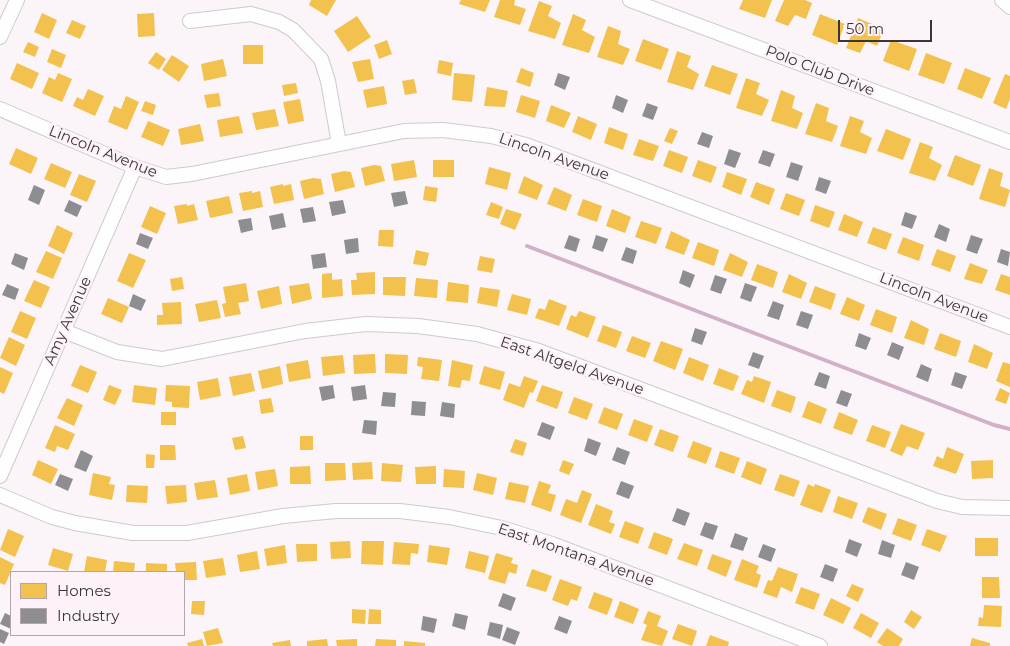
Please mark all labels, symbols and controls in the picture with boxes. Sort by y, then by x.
scale bar [840,10,934,42]
text: 50 m [846,19,884,38]
street label: Polo Club Drive [763,42,877,100]
street label: Lincoln Avenue [46,122,160,182]
street label: Lincoln Avenue [496,130,612,184]
street label: Lincoln Avenue [877,269,991,327]
street label: Amy Avenue [40,274,96,368]
street label: East Altgeld Avenue [498,333,646,399]
street label: East Montana Avenue [495,520,657,590]
legend [10,571,185,636]
text: Homes [57,581,111,600]
text: Industry [57,606,119,625]

